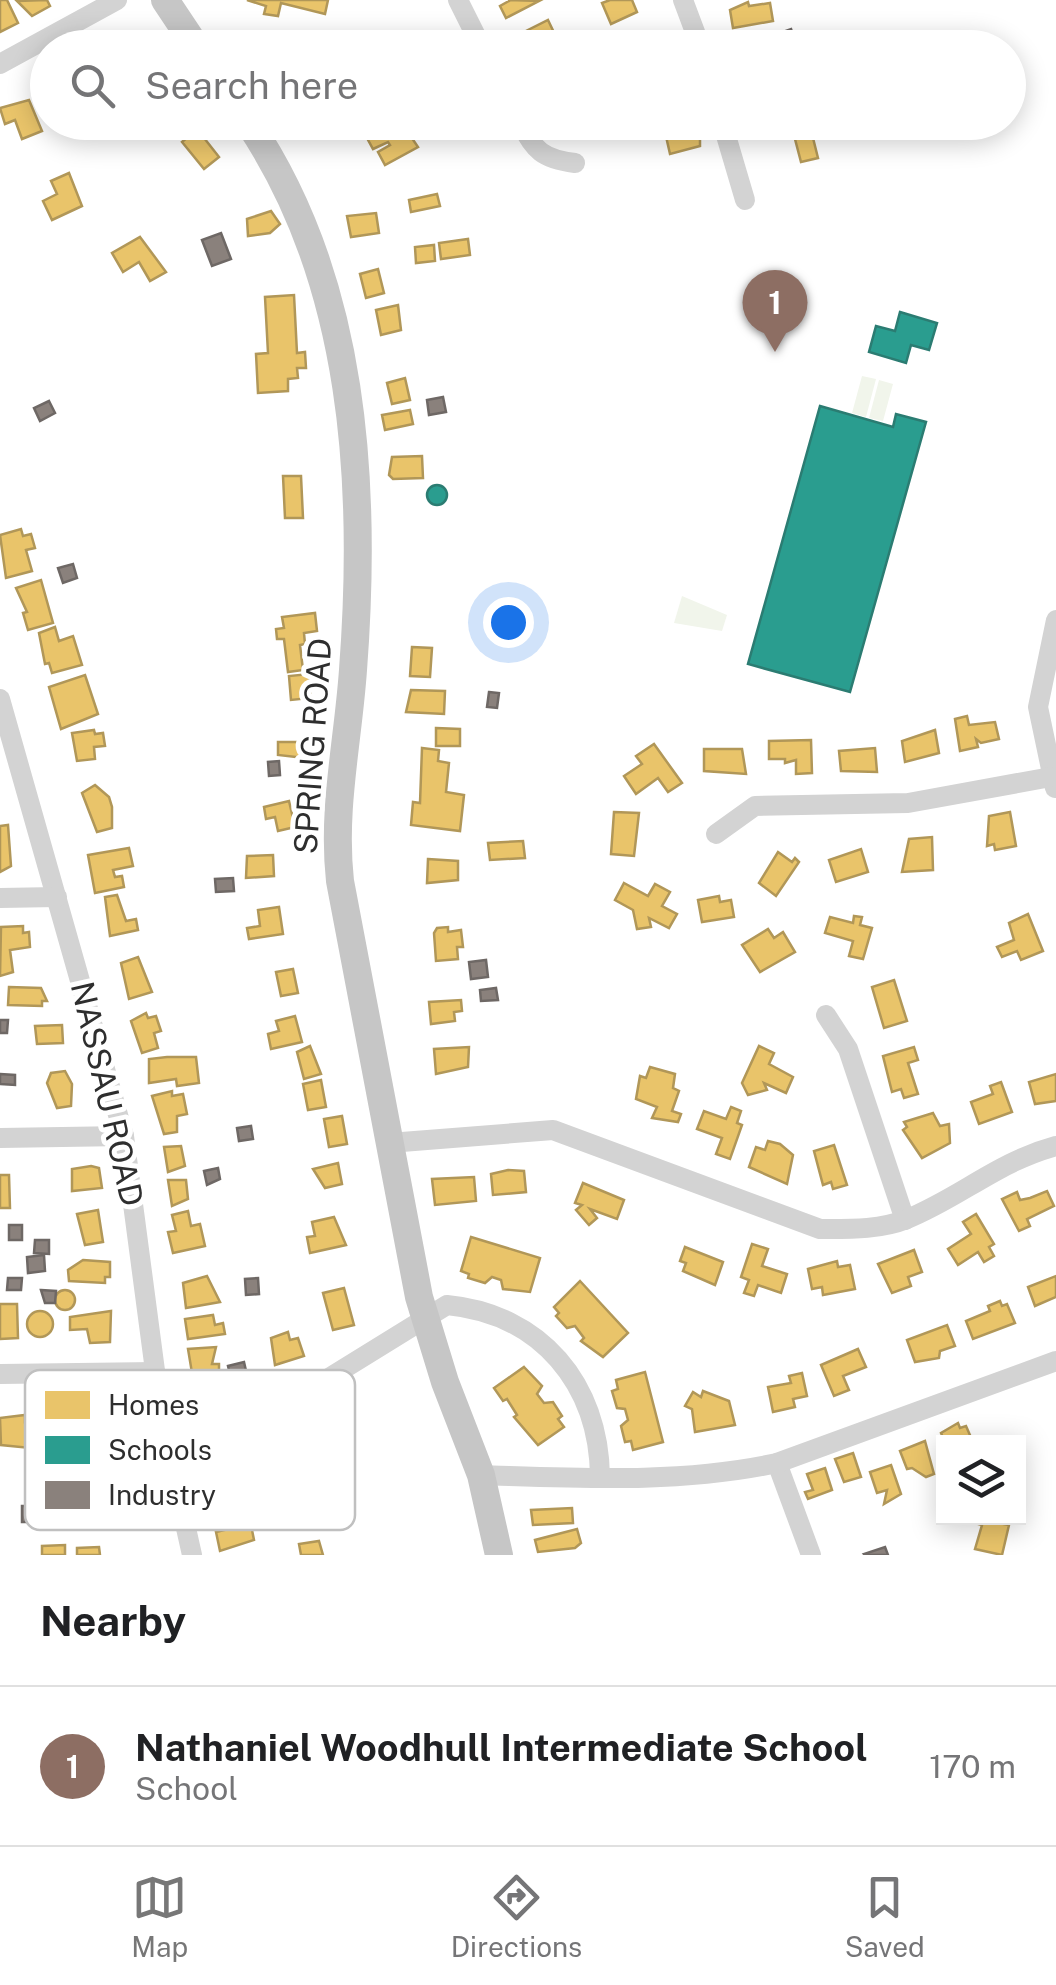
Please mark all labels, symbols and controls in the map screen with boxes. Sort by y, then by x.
search box [30,30,1026,140]
icon: search [65,58,120,113]
text: Search here [145,63,358,108]
pin: 1 [742,270,808,352]
your location [483,597,534,648]
street label: SPRING ROAD [286,637,339,855]
street label: NASSAU ROAD [64,978,151,1210]
legend [25,1370,355,1530]
text: Homes [108,1388,199,1421]
text: Schools [108,1433,212,1466]
map controls [936,1435,1026,1525]
button: layers [936,1435,1026,1525]
text: Industry [108,1478,216,1511]
text: Nearby [40,1596,186,1645]
text: Nathaniel Woodhull Intermediate School [135,1725,868,1770]
text: 1 [66,1748,79,1785]
text: 170 m [929,1748,1016,1785]
text: School [135,1770,238,1807]
tab: Map [131,1870,188,1963]
tab: Directions [451,1870,582,1963]
tab: Saved [845,1870,925,1963]

